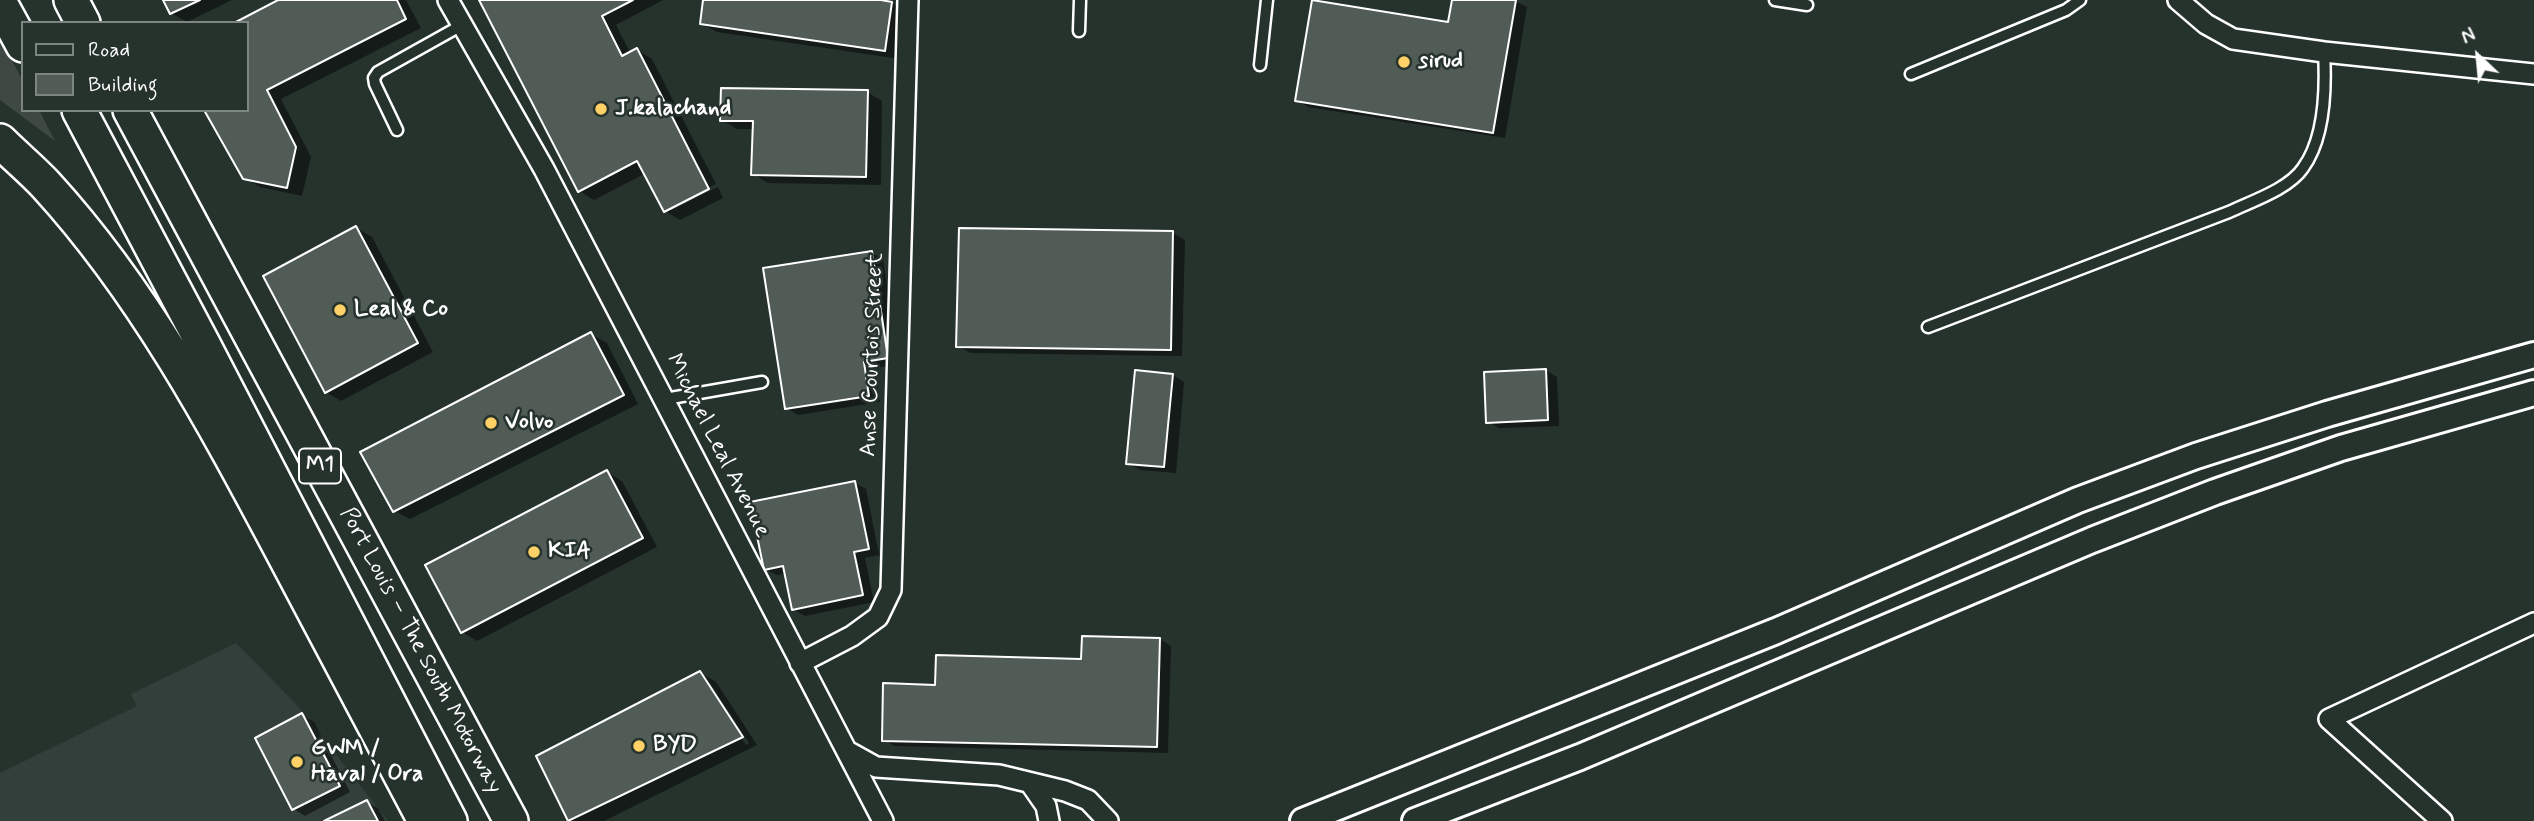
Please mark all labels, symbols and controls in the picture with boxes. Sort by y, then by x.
legend [21,21,248,112]
north arrow [2443,21,2513,91]
text: N [2457,23,2480,51]
text: Road [88,36,130,64]
place label: sirud [1418,48,1463,76]
marker: sirud [1396,54,1412,70]
text: Building [88,71,158,99]
place label: J.kalachand [615,95,731,123]
marker: J.kalachand [593,101,609,117]
street label: Anse Courtois Street [856,253,890,457]
place label: Leal & Co [354,296,448,324]
marker: Leal & Co [332,302,348,318]
street label: Michael Leal Avenue [659,349,775,543]
place label: Volvo [505,409,553,437]
marker: Volvo [483,415,499,431]
road number: M1 [299,448,341,484]
street label: Port Louis – The South Motorway [333,503,507,799]
place label: KIA [548,538,591,566]
marker: KIA [526,544,542,560]
place label: BYD [653,732,697,760]
place label: GWM / Haval / Ora [311,735,423,789]
marker: BYD [631,738,647,754]
marker: GWM / Haval / Ora [289,754,305,770]

